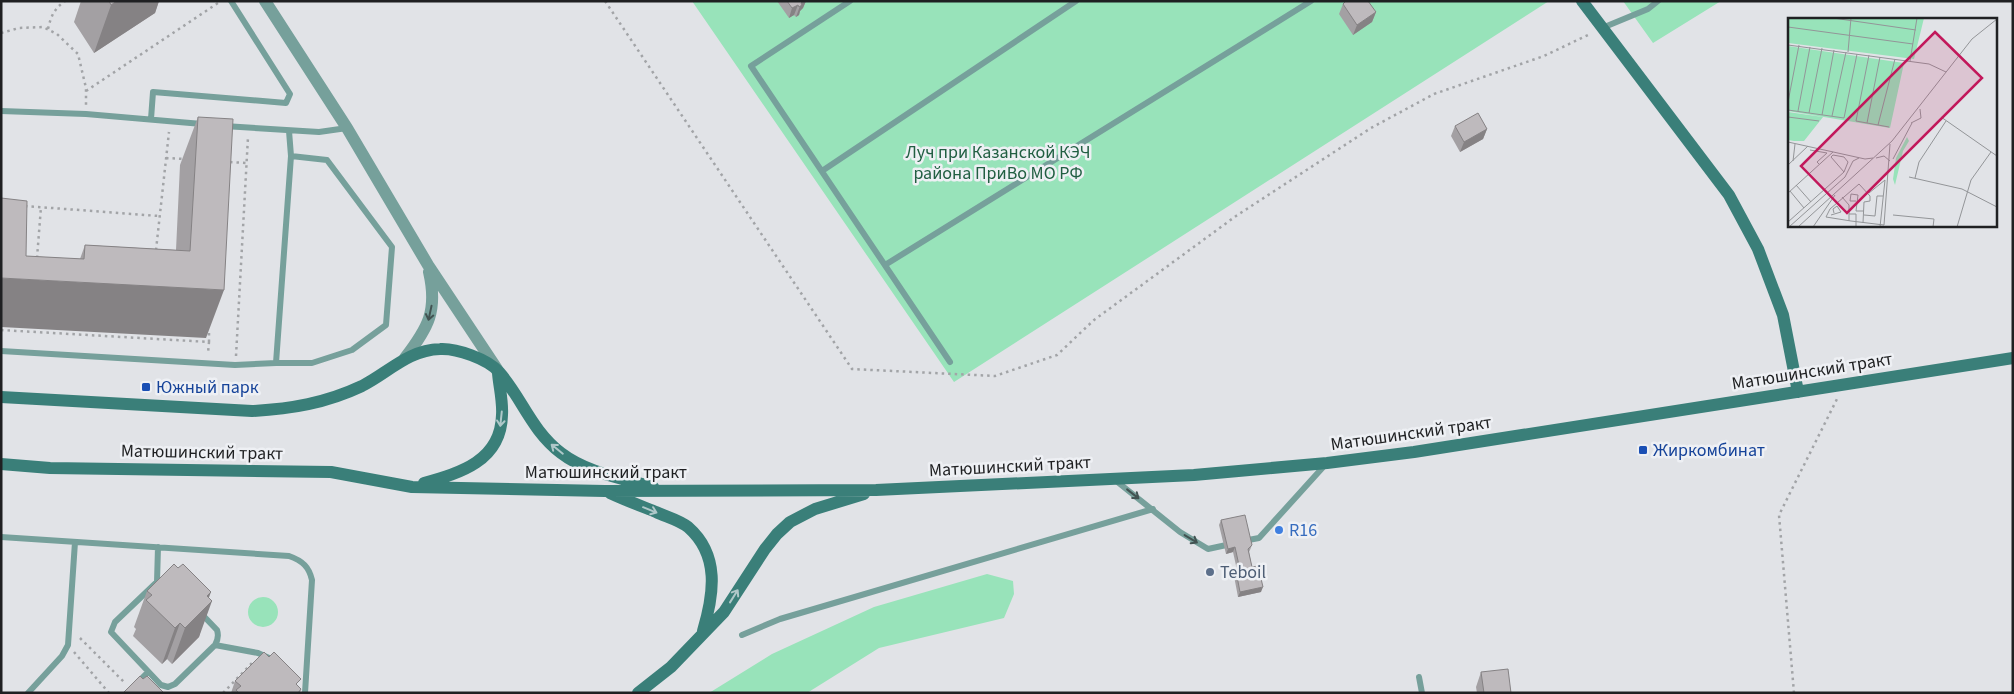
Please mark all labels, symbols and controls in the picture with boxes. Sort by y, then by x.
inset map [1788,18,1996,226]
park label: Луч при Казанской КЭЧ района ПриВо МО РФ [906,140,1090,186]
one-way arrow [425,304,434,320]
street label: Матюшинский тракт [1730,346,1894,397]
place label: Южный парк [156,375,259,400]
marker: Южный парк [140,381,152,393]
one-way arrow [496,410,506,426]
street label: Матюшинский тракт [1329,410,1493,457]
place label: Жиркомбинат [1653,438,1765,463]
street label: Матюшинский тракт [121,439,283,466]
one-way arrow [551,444,564,455]
marker: Жиркомбинат [1637,444,1649,456]
street label: Матюшинский тракт [928,450,1092,483]
street label: Матюшинский тракт [525,460,687,485]
one-way arrow [1126,489,1140,499]
one-way arrow [642,506,657,515]
place label: R16 [1289,518,1317,543]
marker: R16 [1273,524,1285,536]
one-way arrow [1183,534,1197,544]
place label: Teboil [1220,560,1266,585]
marker: Teboil [1204,566,1216,578]
one-way arrow [729,589,739,603]

